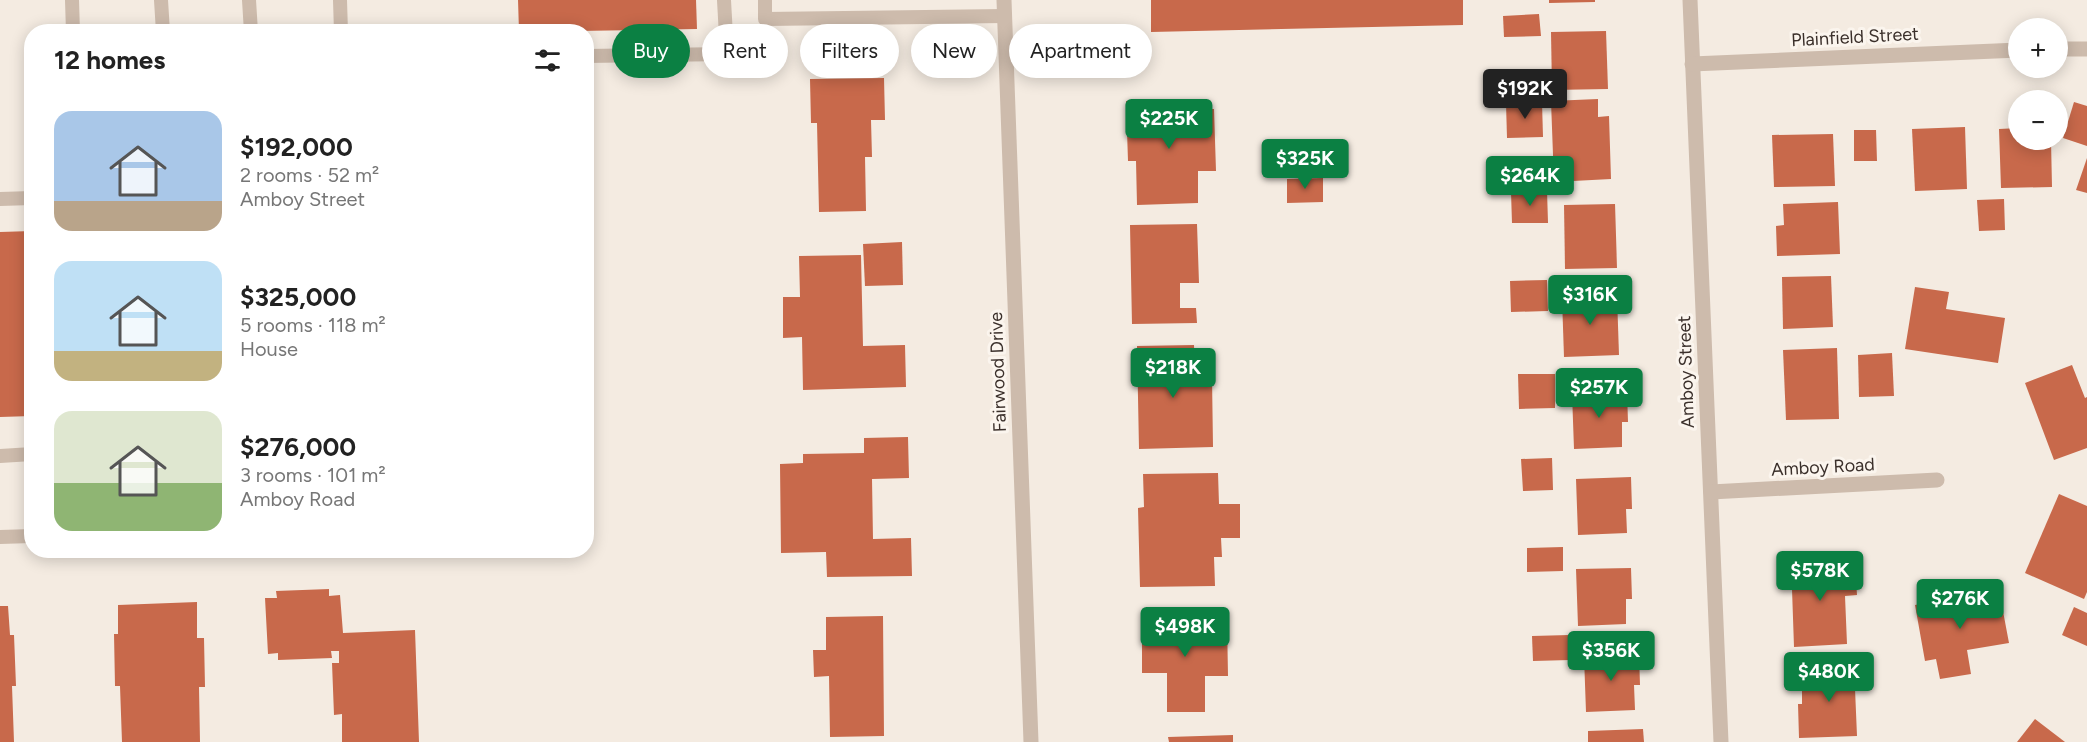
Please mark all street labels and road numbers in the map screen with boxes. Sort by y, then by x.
street label: Plainfield Street [1791,23,1920,51]
street label: Fairwood Drive [985,311,1011,433]
street label: Amboy Street [1673,315,1699,429]
street label: Amboy Road [1771,453,1875,481]

